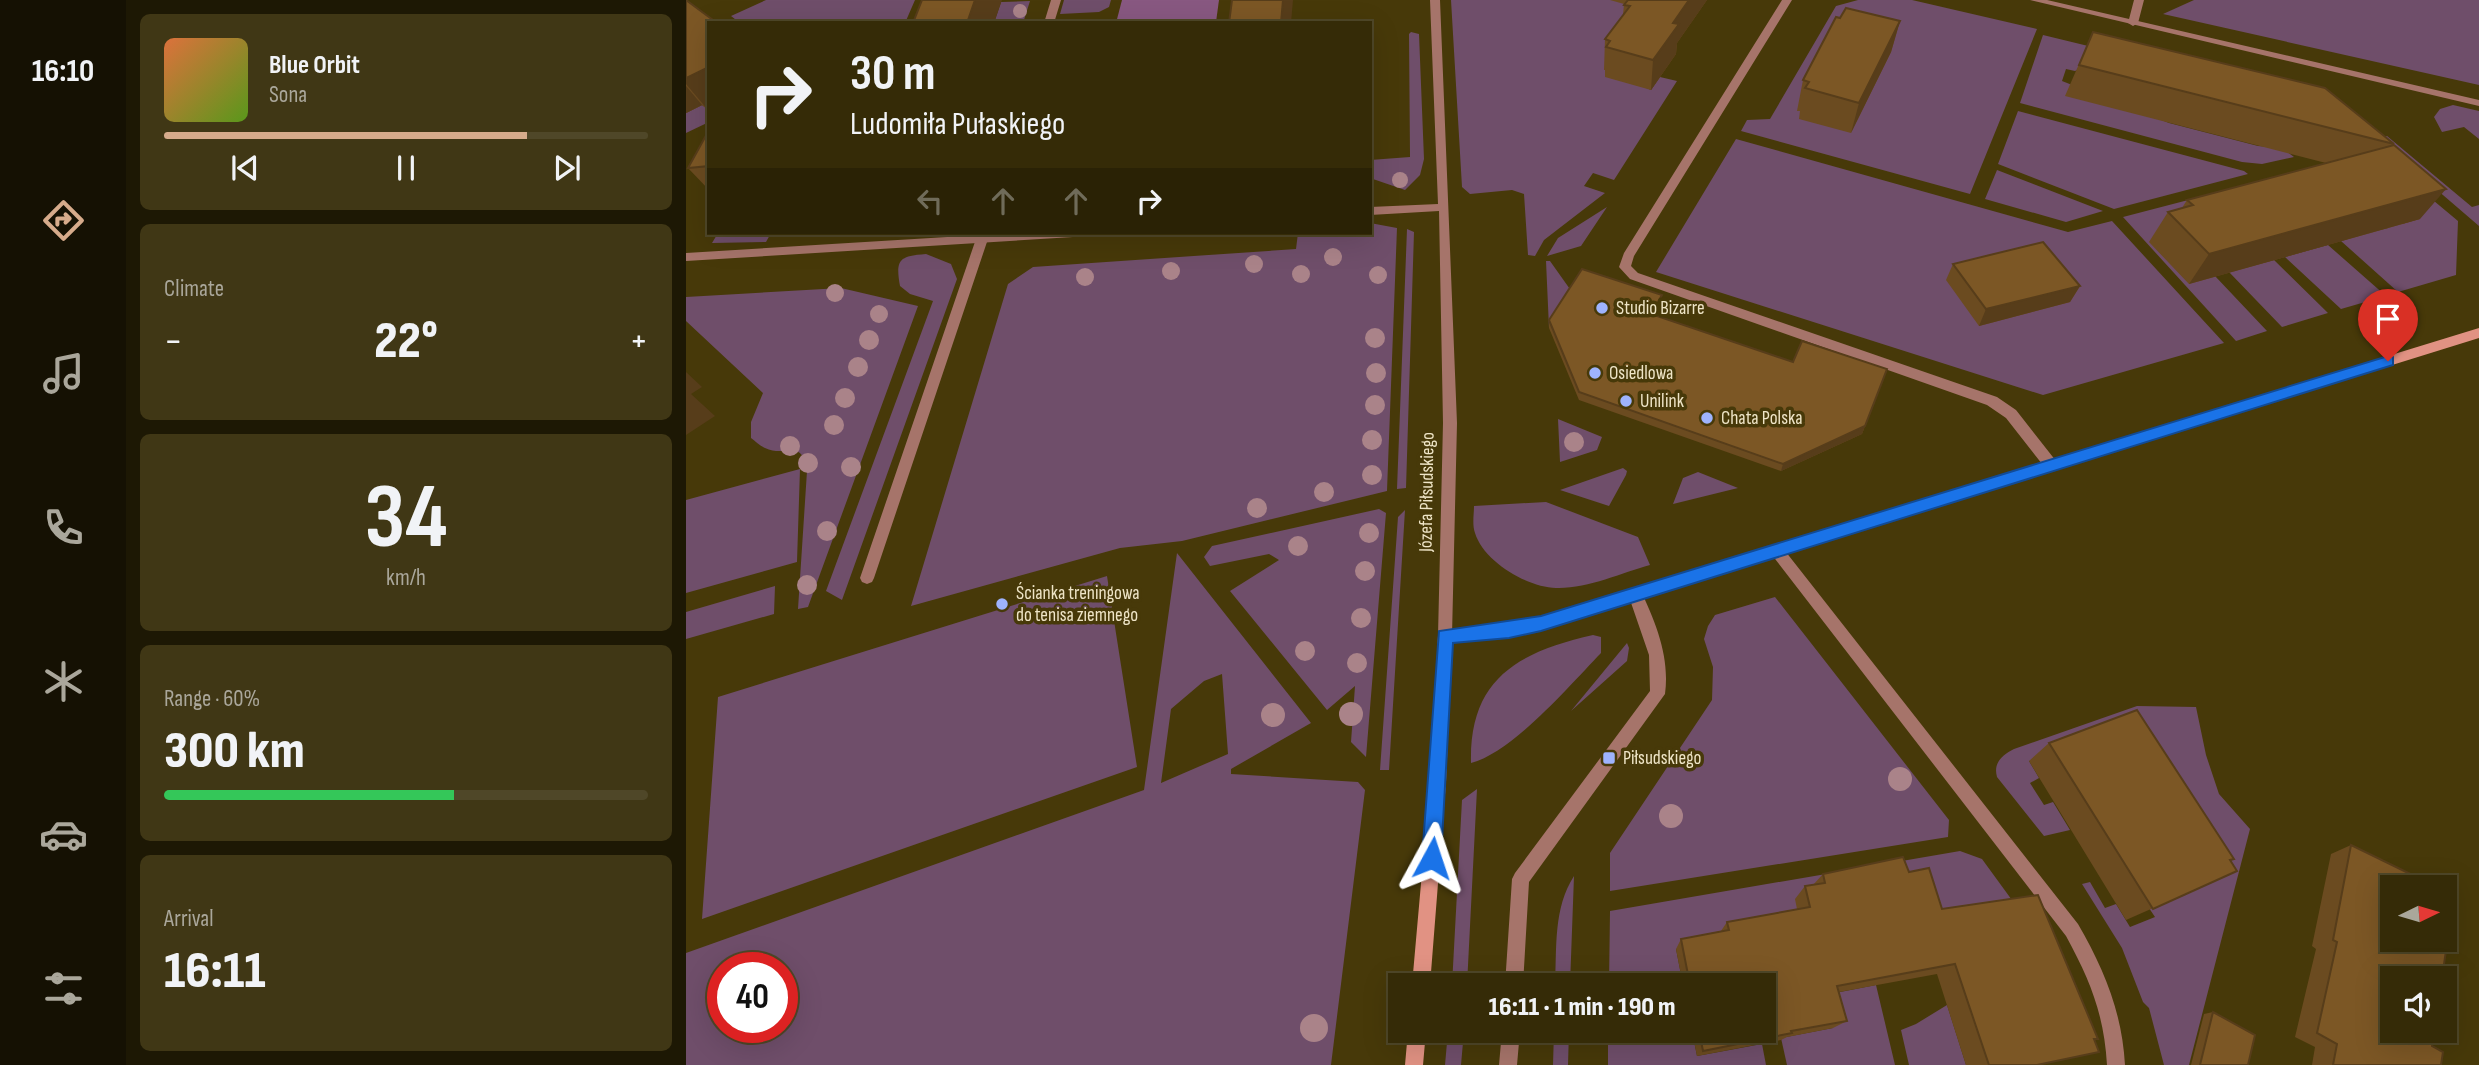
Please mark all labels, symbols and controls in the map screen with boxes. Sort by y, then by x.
text: 30 m [850,45,935,104]
icon: right [735,49,826,140]
text: Blue Orbit [269,50,360,81]
text: 16:10 [32,52,94,91]
text: Sona [269,81,307,109]
text: Ludomiła Pułaskiego [850,105,1065,144]
icon: previous [226,149,264,187]
icon: pause [387,149,425,187]
icon: next [548,149,586,187]
icon: left [911,182,949,220]
icon: ahead [984,182,1022,220]
icon: ahead [1057,182,1095,220]
icon: right [1130,182,1168,220]
icon: directions [39,196,88,245]
text: Climate [164,275,224,303]
pin [2358,289,2418,361]
place label: Studio Bizarre [1616,297,1705,320]
marker: Studio Bizarre [1594,300,1610,316]
icon: arrive [2369,300,2407,338]
text: 22° [374,310,438,373]
text: − [164,319,183,364]
text: + [629,319,648,364]
icon: music [39,349,88,398]
place label: Osiedlowa [1609,362,1673,385]
marker: Osiedlowa [1587,365,1603,381]
place label: Unilink [1640,390,1685,413]
marker: Unilink [1618,393,1634,409]
place label: Chata Polska [1721,407,1803,430]
marker: Chata Polska [1699,410,1715,426]
street label: Józefa Piłsudskiego [1414,432,1440,553]
text: 34 [364,464,448,573]
icon: phone [39,503,88,552]
text: km/h [386,564,426,592]
place label: Ścianka treningowa do tenisa ziemnego [1016,582,1140,627]
marker: Ścianka treningowa do tenisa ziemnego [994,596,1010,612]
icon: climate [39,657,88,706]
text: Range · 60% [164,685,260,713]
text: 300 km [164,720,305,783]
place label: Piłsudskiego [1623,747,1701,770]
marker: Piłsudskiego [1601,750,1617,766]
icon: car [39,810,88,859]
position arrow [1395,821,1469,895]
north arrow [2380,875,2457,952]
map controls [2380,875,2457,1043]
text: Arrival [164,905,213,933]
text: 16:11 [164,940,266,1003]
speed limit sign: 40 [707,952,798,1043]
icon: filters [39,964,88,1013]
button: sound [2380,966,2457,1043]
text: 16:11 · 1 min · 190 m [1488,992,1676,1023]

